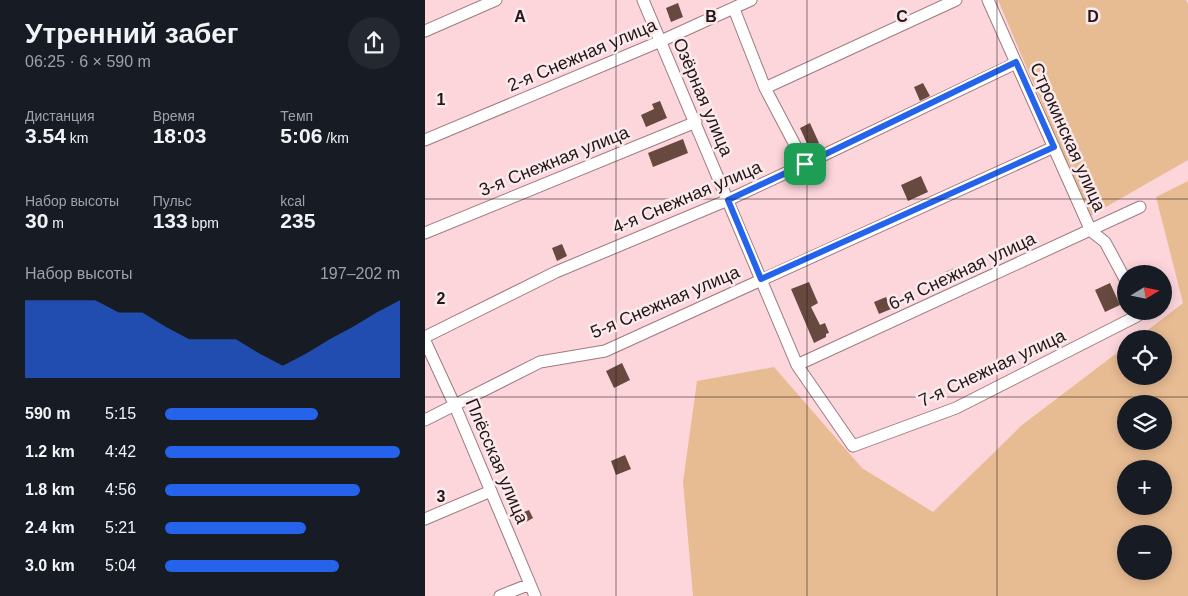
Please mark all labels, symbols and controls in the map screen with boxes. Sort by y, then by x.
text: A [514,8,526,25]
text: B [705,8,717,25]
text: C [896,8,908,25]
text: D [1087,8,1099,25]
street label: 2-я Снежная улица [505,14,660,95]
button: share [348,17,400,69]
text: Утренний забег [25,18,239,49]
street label: Озёрная улица [669,35,737,160]
text: 06:25 · 6 × 590 m [25,53,151,70]
street label: Строкинская улица [1026,60,1110,215]
text: 1 [437,91,446,108]
text: Дистанция [25,108,95,124]
text: Время [153,108,195,124]
text: Темп [280,108,313,124]
street label: 3-я Снежная улица [476,121,633,200]
text: 3.54 [25,124,66,147]
text: 18:03 [153,124,206,147]
text: 5:06 [280,124,322,147]
text: km [66,130,88,146]
text: /km [322,130,349,146]
pin [784,143,826,185]
icon: arrive [791,150,819,178]
street label: 4-я Снежная улица [610,156,765,237]
text: Набор высоты [25,193,119,209]
text: Пульс [153,193,192,209]
text: kcal [280,193,305,209]
text: 30 [25,209,48,232]
text: 133 [153,209,188,232]
text: 235 [280,209,315,232]
text: m [48,215,64,231]
text: bpm [188,215,219,231]
street label: 6-я Снежная улица [885,228,1039,314]
street label: 5-я Снежная улица [588,261,743,342]
text: Набор высоты [25,265,132,282]
text: 197–202 m [320,265,400,282]
north arrow [1117,265,1173,320]
map controls [1117,265,1172,580]
text: 2 [437,290,446,307]
street label: 7-я Снежная улица [915,325,1069,411]
button: locate [1117,330,1172,385]
street label: Плёсская улица [462,395,533,527]
button: layers [1117,395,1172,450]
text: 590 m [25,405,70,422]
text: 5:15 [105,405,136,422]
text: 1.2 km [25,443,75,460]
text: 4:42 [105,443,136,460]
button: + [1117,460,1172,515]
text: 1.8 km [25,481,75,498]
text: 4:56 [105,481,136,498]
text: 3 [437,488,446,505]
text: 2.4 km [25,519,75,536]
text: 5:21 [105,519,136,536]
button: − [1117,525,1172,580]
text: 3.0 km [25,557,75,574]
text: 5:04 [105,557,136,574]

